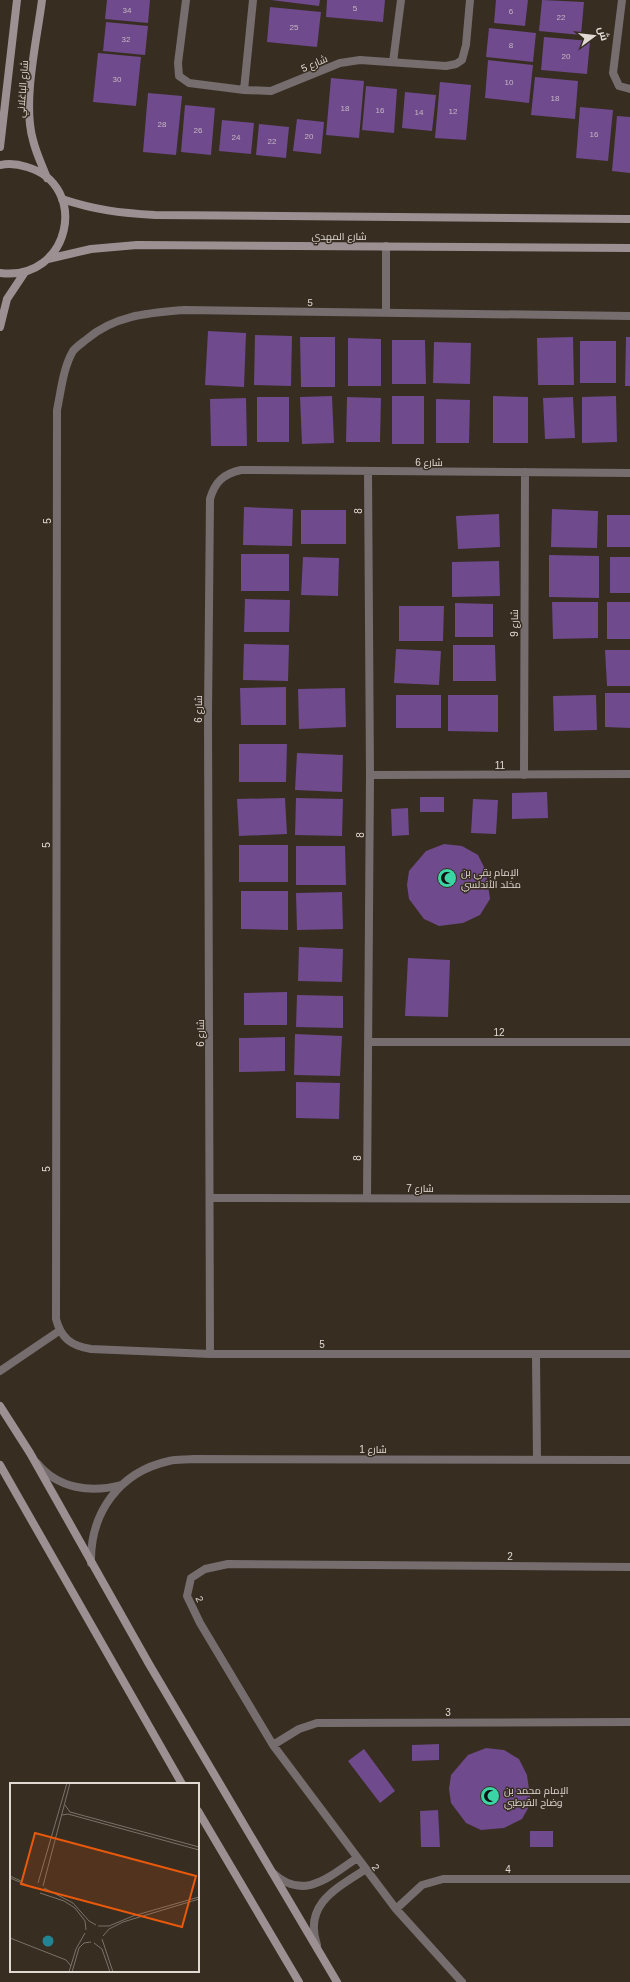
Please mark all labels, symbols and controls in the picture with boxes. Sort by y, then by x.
house number: 5 [353,4,358,13]
house number: 34 [123,6,132,15]
house number: 6 [509,7,514,16]
house number: 22 [557,13,566,22]
north arrow [574,16,614,56]
house number: 25 [290,23,299,32]
text: ش [595,25,611,42]
house number: 32 [122,35,131,44]
house number: 8 [509,41,514,50]
house number: 20 [562,52,571,61]
street label: شارع 5 [299,53,330,75]
street label: شارع الباغلاني [15,60,32,118]
house number: 30 [113,75,122,84]
house number: 10 [505,78,514,87]
house number: 18 [551,94,560,103]
house number: 18 [341,104,350,113]
house number: 16 [376,106,385,115]
house number: 12 [449,107,458,116]
house number: 14 [415,108,424,117]
house number: 28 [158,120,167,129]
house number: 26 [194,126,203,135]
house number: 16 [590,130,599,139]
house number: 20 [305,132,314,141]
house number: 24 [232,133,241,142]
house number: 22 [268,137,277,146]
street label: شارع المهدي [311,231,367,244]
street label: 5 [307,297,313,308]
street label: شارع 6 [415,457,443,469]
street label: 8 [353,508,364,514]
street label: 5 [42,518,53,524]
street label: شارع 9 [509,609,521,637]
street label: شارع 6 [193,695,205,723]
street label: 11 [495,760,506,771]
street label: 8 [355,832,366,838]
street label: 5 [41,842,52,848]
mosque icon: الإمام بقي بن مخلد الأندلسي [436,867,458,889]
place label: الإمام بقي بن مخلد الأندلسي [461,867,521,892]
street label: شارع 6 [195,1019,207,1047]
street label: 12 [493,1027,505,1038]
street label: 8 [352,1155,363,1161]
street label: 5 [41,1166,52,1172]
street label: شارع 7 [406,1183,434,1195]
street label: 5 [319,1339,325,1350]
street label: شارع 1 [359,1444,387,1456]
street label: 2 [507,1551,513,1562]
street label: 2 [193,1594,206,1604]
street label: 3 [445,1707,451,1718]
inset map [10,1783,199,1972]
mosque icon: الإمام محمد بن وضاح القرطبي [479,1785,501,1807]
place label: الإمام محمد بن وضاح القرطبي [504,1785,569,1810]
street label: 2 [370,1862,382,1873]
street label: 4 [505,1864,511,1875]

